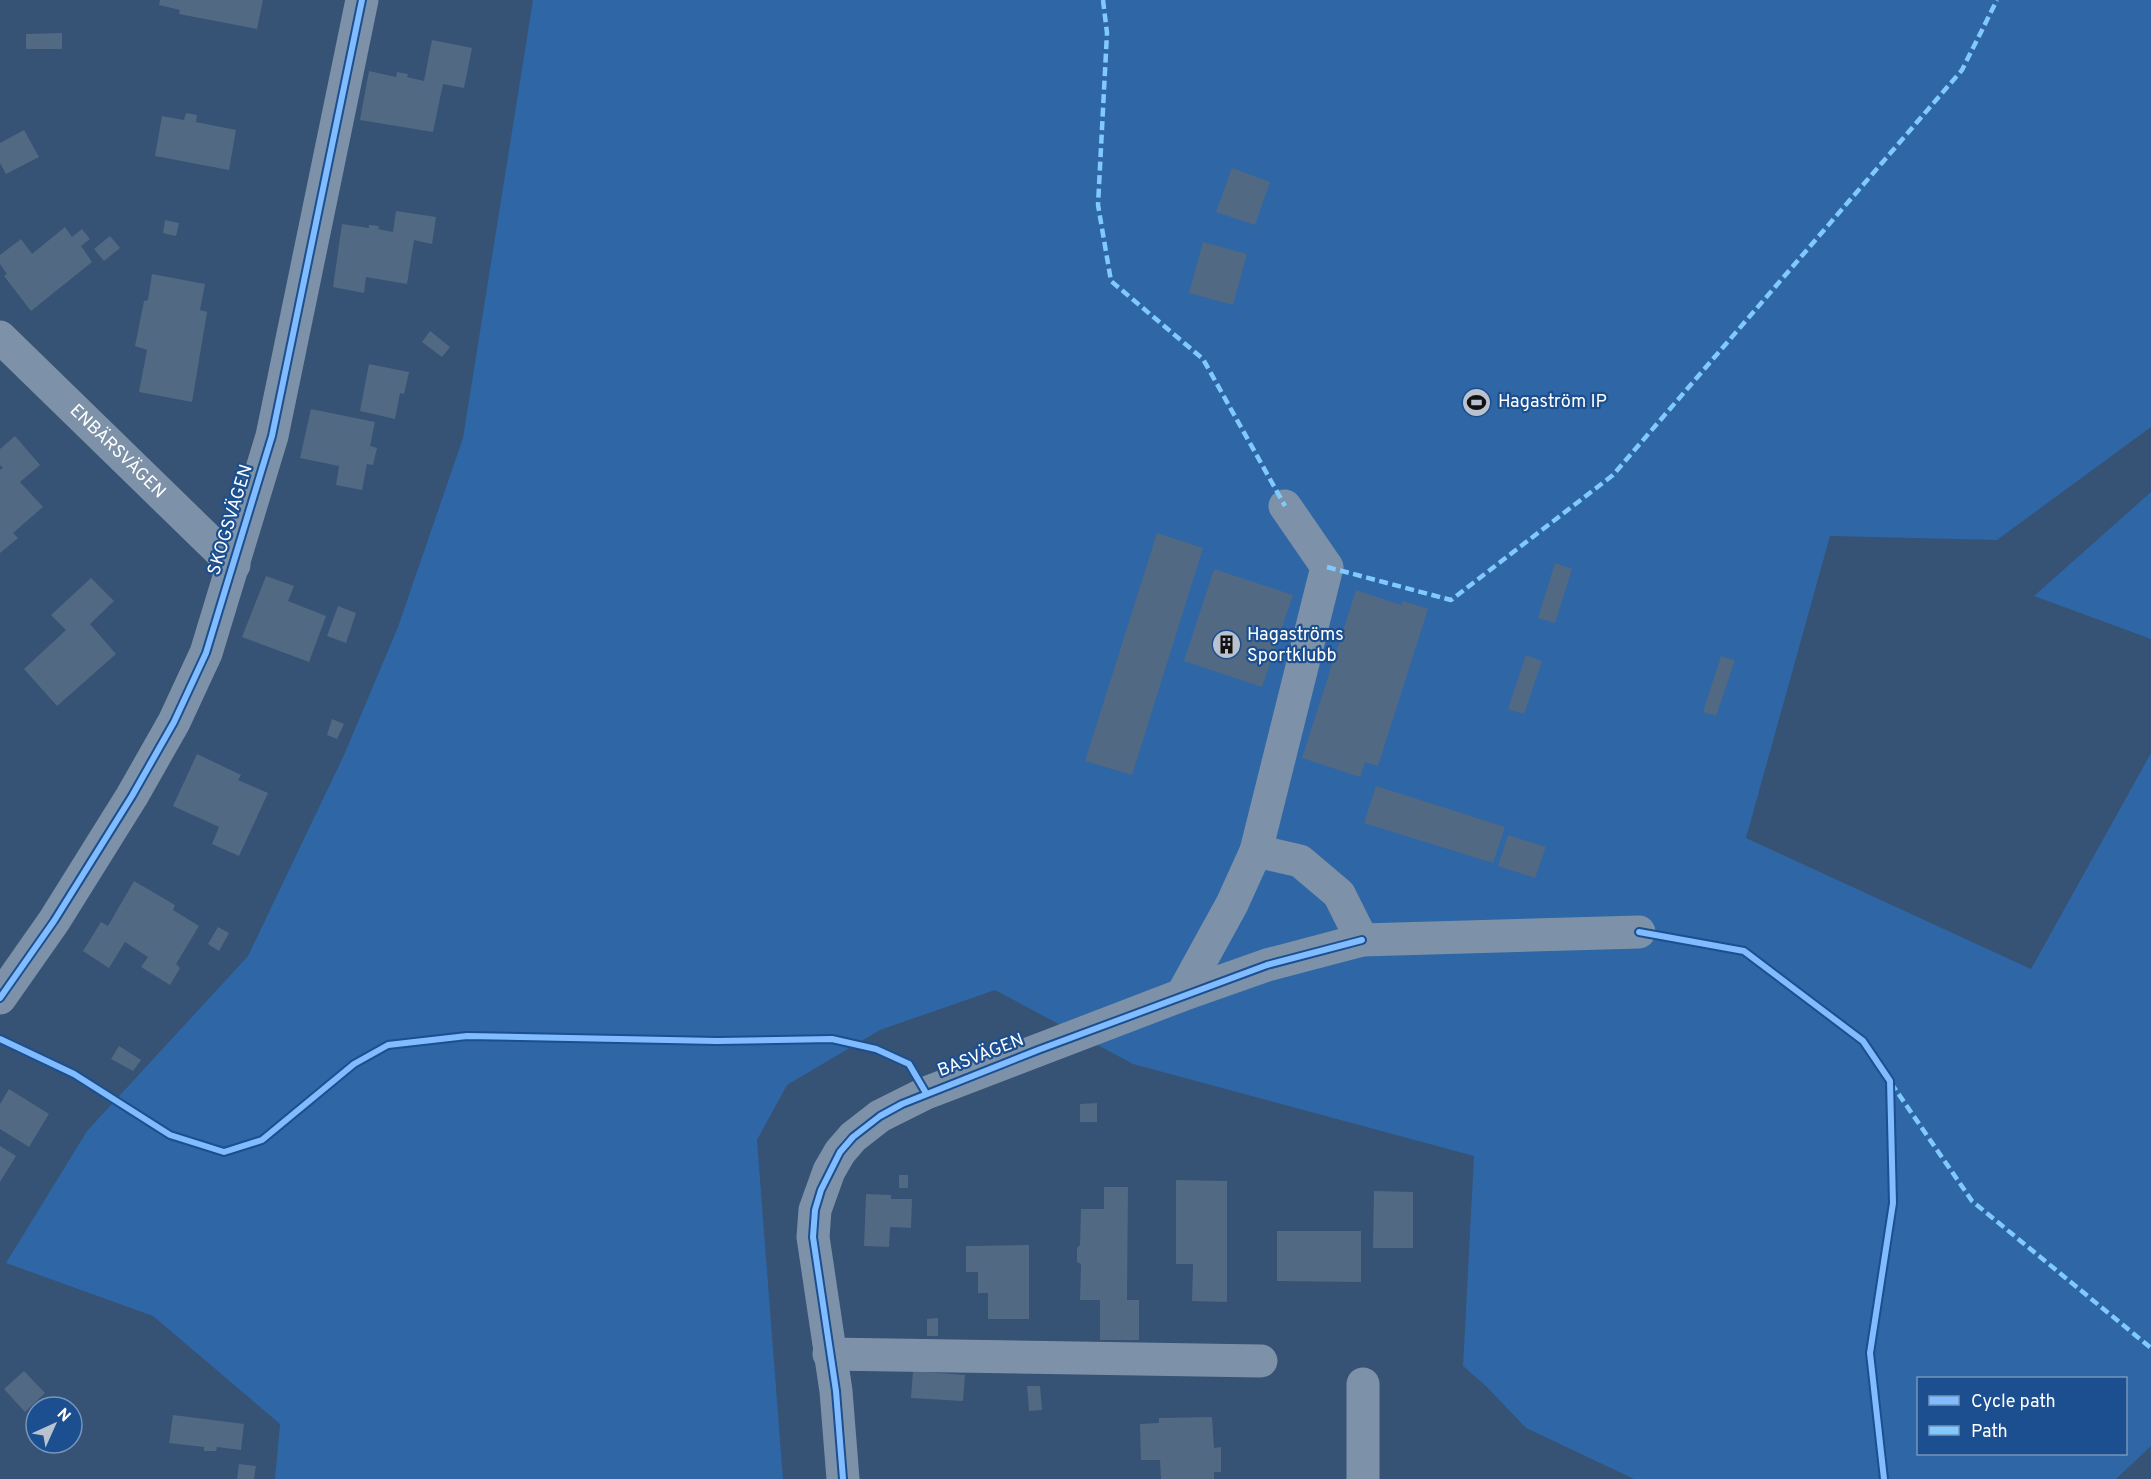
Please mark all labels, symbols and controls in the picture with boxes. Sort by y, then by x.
sports icon: Hagaström IP [1461,386,1493,418]
place label: Hagaström IP [1498,391,1607,414]
street label: ENBÄRSVÄGEN [64,399,170,504]
street label: SKOGSVÄGEN [201,461,259,578]
place label: Hagaströms Sportklubb [1247,624,1344,668]
building icon: Hagaströms Sportklubb [1210,629,1242,661]
street label: BASVÄGEN [934,1027,1027,1083]
legend [1917,1377,2127,1455]
text: Cycle path [1971,1391,2056,1414]
north arrow [24,1395,84,1455]
text: N [52,1405,74,1427]
text: Path [1971,1421,2008,1444]

